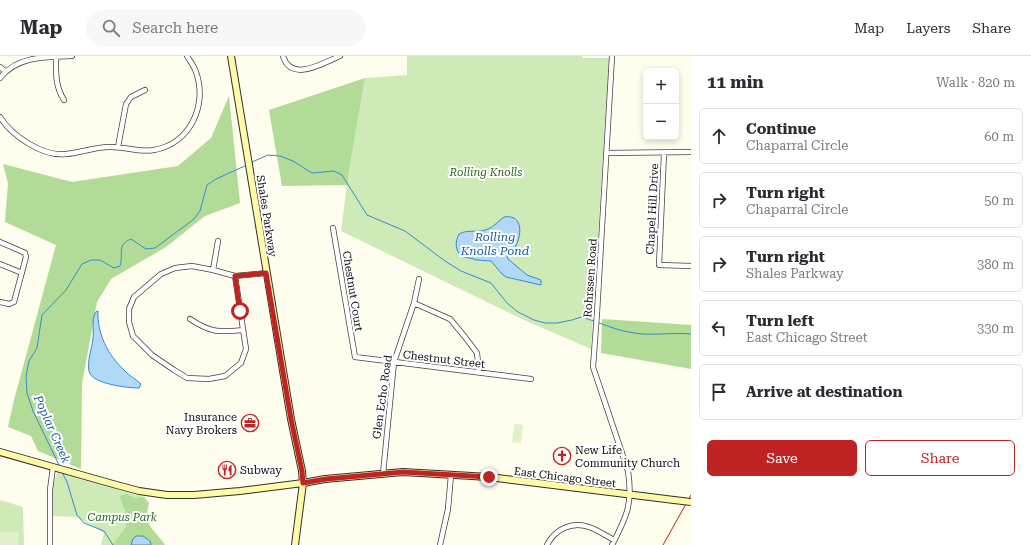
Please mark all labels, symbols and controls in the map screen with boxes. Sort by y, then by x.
search box [86,10,366,46]
text: Map [20,16,62,39]
icon: search [100,17,122,39]
text: Search here [132,19,218,37]
text: Map [854,20,884,36]
text: Layers [906,20,950,36]
text: Share [972,20,1011,36]
map controls [643,68,679,140]
button: + [643,68,679,104]
text: 11 min [707,72,764,92]
text: Walk · 820 m [936,75,1015,90]
button: − [643,104,679,140]
text: Continue [746,120,816,138]
icon: ahead [708,125,730,147]
text: 60 m [984,129,1014,144]
text: Chaparral Circle [746,138,848,153]
street label: Chapel Hill Drive [644,163,661,255]
park label: Rolling Knolls [449,166,522,179]
street label: Shales Parkway [254,174,279,258]
text: Turn right [746,184,825,202]
icon: right [708,189,730,211]
text: 50 m [984,193,1014,208]
text: Chaparral Circle [746,202,848,217]
water label: Rolling Knolls Pond [460,230,530,258]
street label: Rohrssen Road [581,238,600,318]
text: Turn right [746,248,825,266]
street label: Chestnut Court [340,250,365,332]
icon: right [708,253,730,275]
text: 380 m [977,257,1014,272]
text: Shales Parkway [746,266,844,281]
route start [231,302,249,320]
text: Turn left [746,312,814,330]
icon: left [708,317,730,339]
text: 330 m [977,321,1014,336]
text: East Chicago Street [746,330,868,345]
street label: Chestnut Street [402,348,486,371]
street label: Glen Echo Road [370,354,395,440]
icon: arrive [708,381,730,403]
text: Arrive at destination [746,383,902,401]
water label: Poplar Creek [30,392,73,466]
place label: Insurance Navy Brokers [166,411,237,437]
office icon: Insurance Navy Brokers [240,413,260,433]
button: Save [707,440,857,476]
button: Share [865,440,1015,476]
place label: New Life Community Church [575,444,680,470]
church icon: New Life Community Church [552,446,572,466]
restaurant icon: Subway [217,460,237,480]
place label: Subway [240,464,282,477]
street label: East Chicago Street [513,465,617,490]
route end [480,468,498,486]
park label: Campus Park [87,511,157,524]

